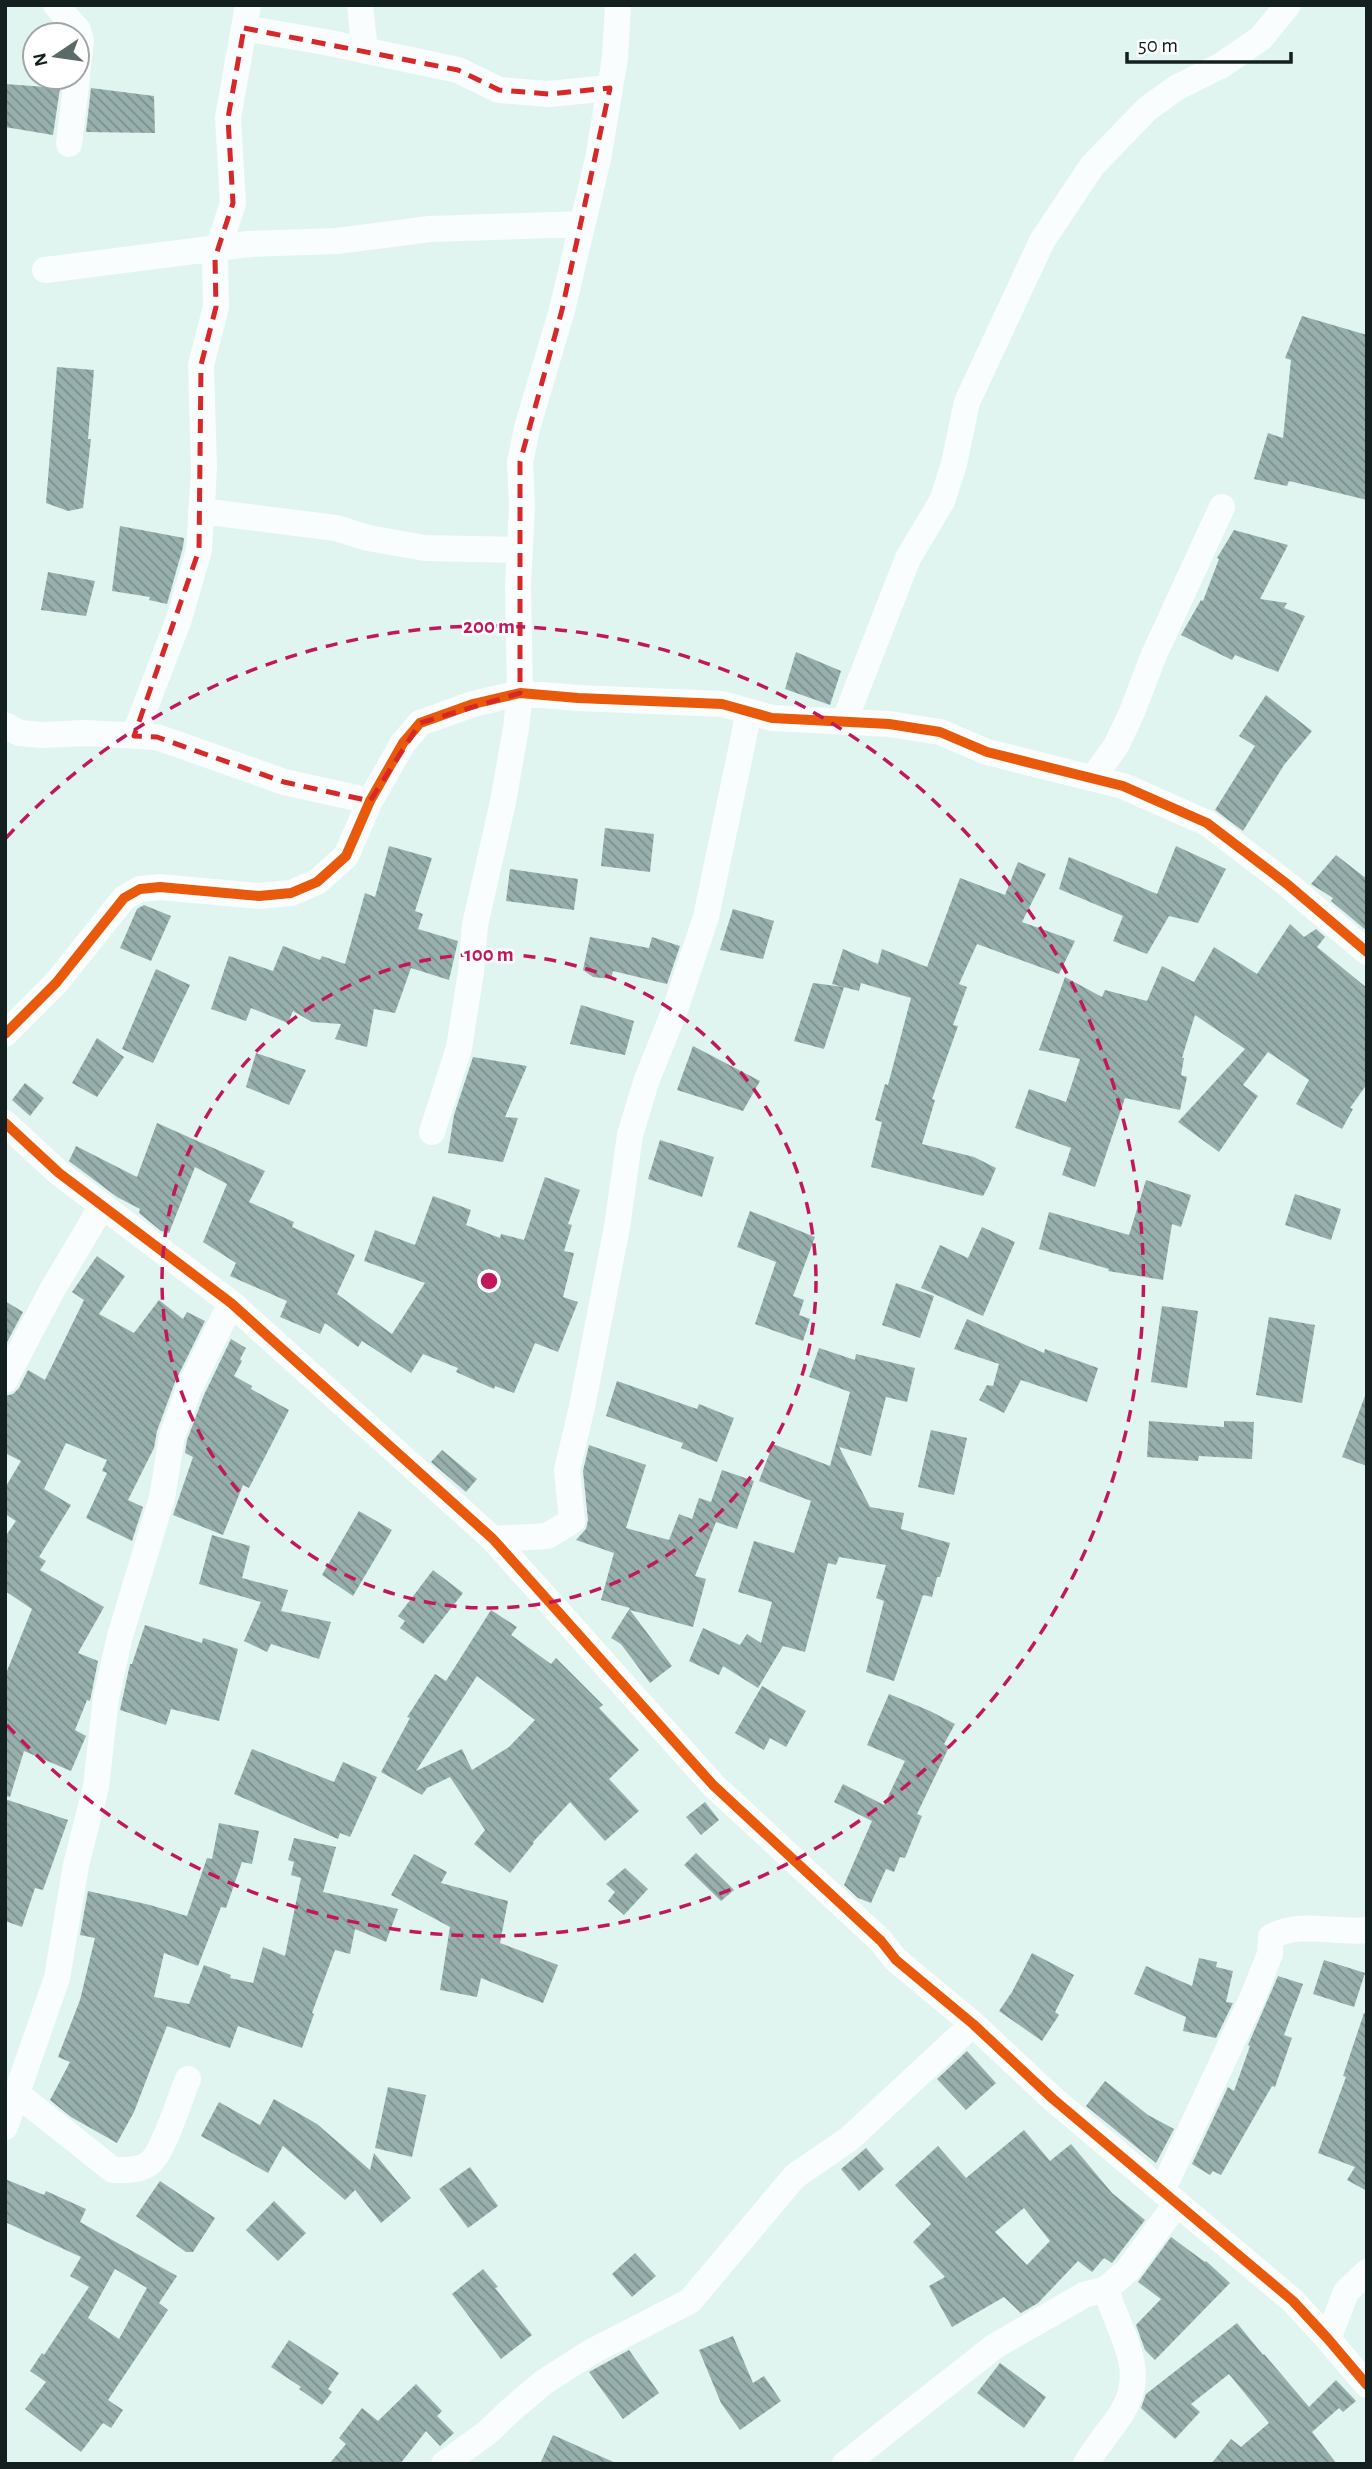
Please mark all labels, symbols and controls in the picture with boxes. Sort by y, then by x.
north arrow [21,21,91,91]
scale bar [1127,21,1292,65]
text: 50 m [1138,35,1178,56]
text: N [30,51,52,68]
text: 200 m [463,616,515,637]
text: 100 m [464,944,514,965]
centre of rings [477,1269,501,1293]

